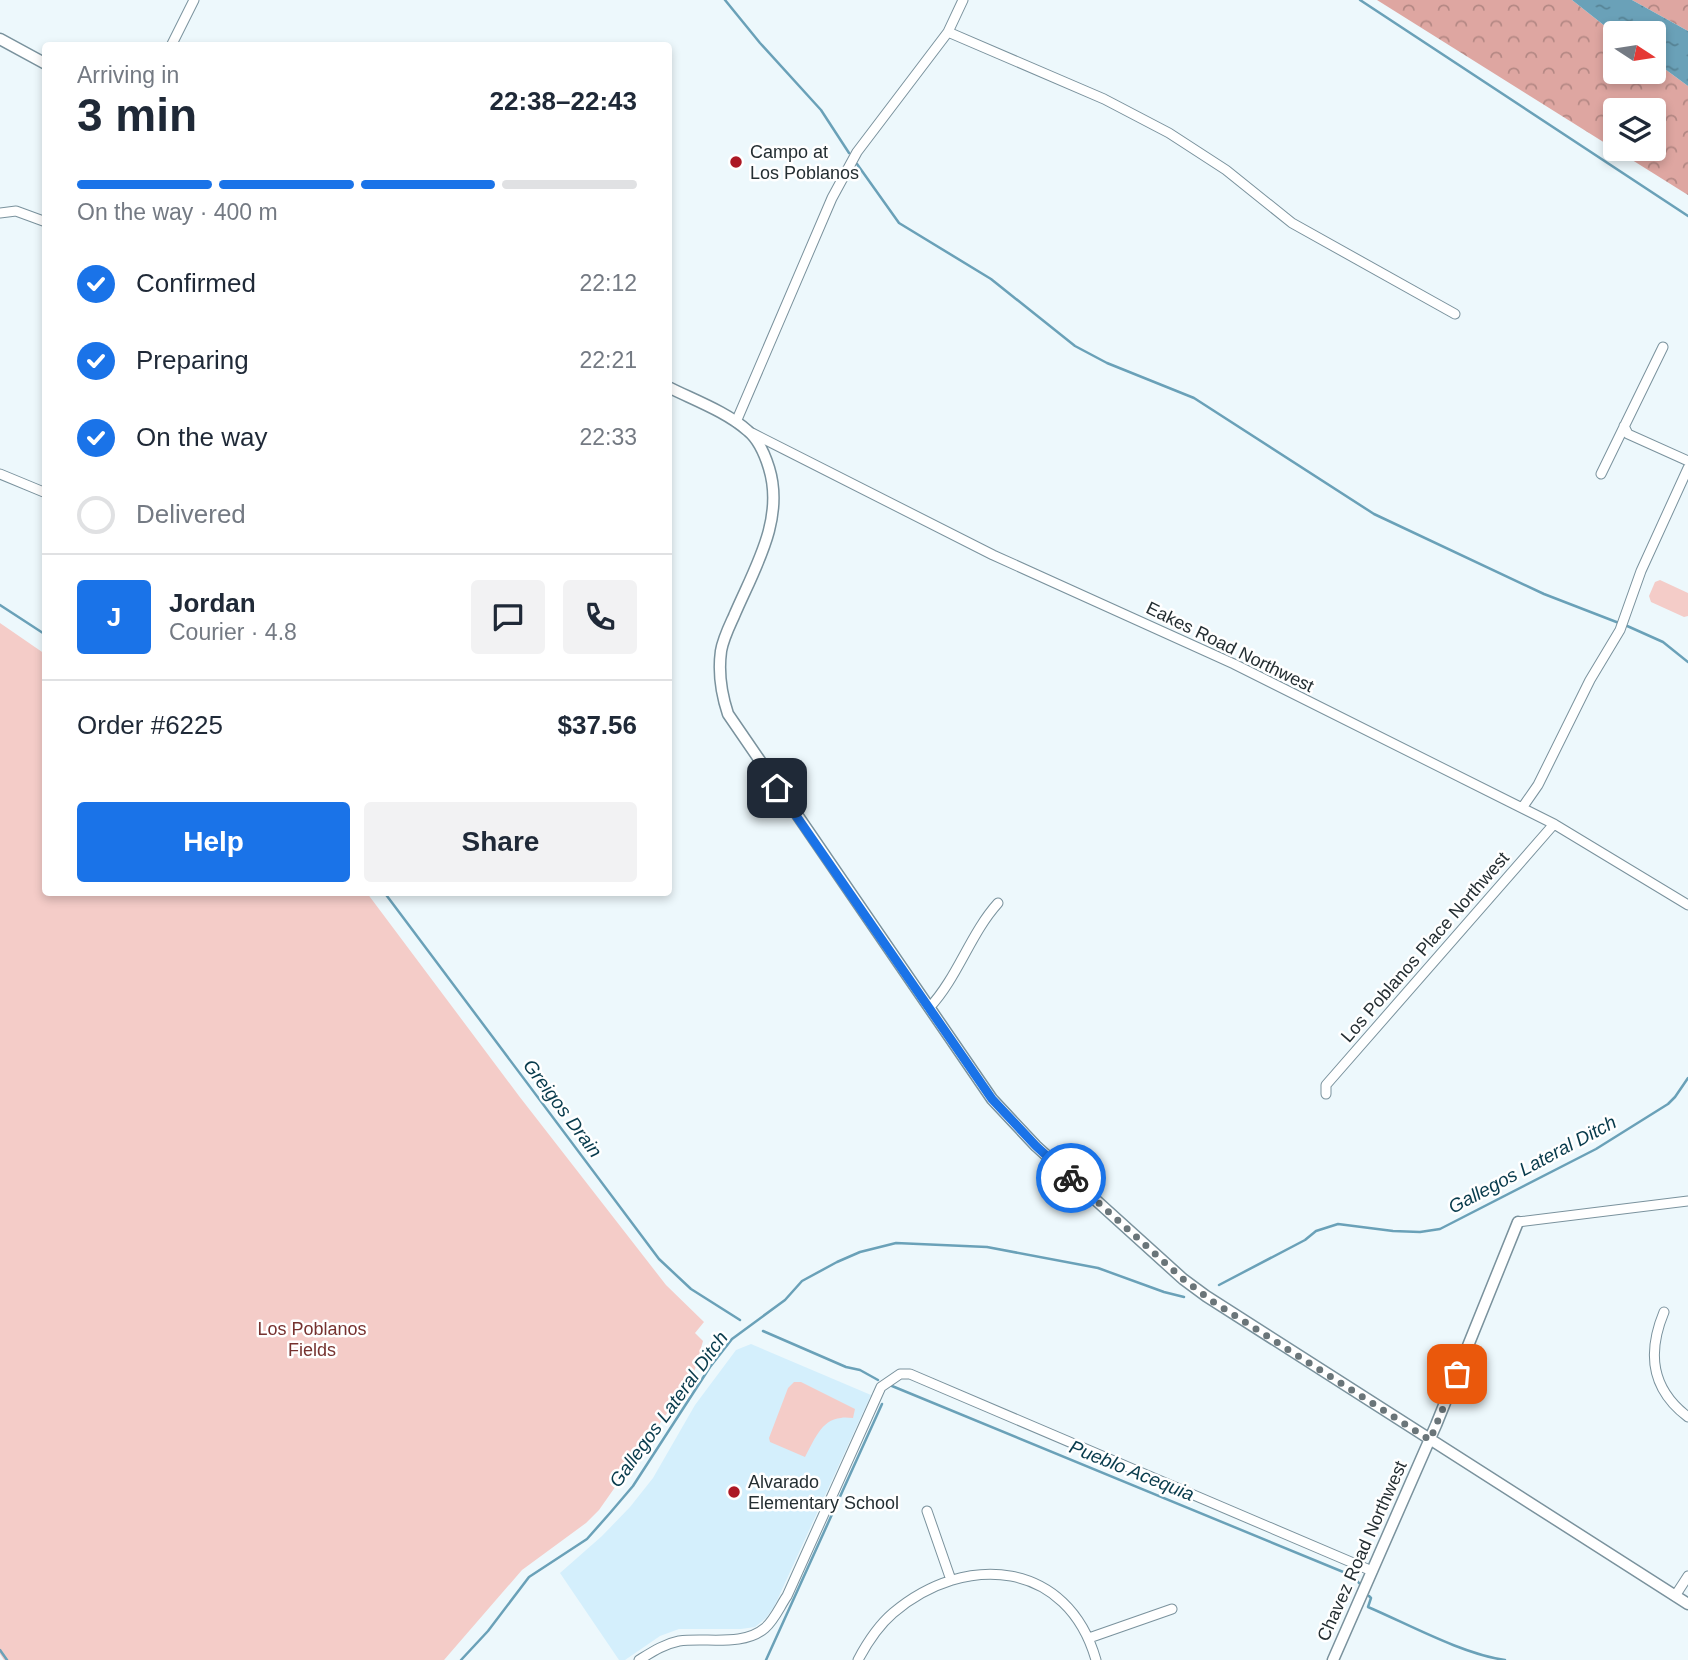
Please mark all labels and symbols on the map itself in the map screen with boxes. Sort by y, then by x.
north arrow [1603,21,1666,84]
place label: Campo at Los Poblanos [750,142,859,183]
marker: Campo at Los Poblanos [728,154,744,170]
street label: Eakes Road Northwest [1143,598,1317,696]
pin [747,758,807,818]
street label: Los Poblanos Place Northwest [1337,848,1513,1046]
water label: Greigos Drain [519,1055,606,1161]
water label: Gallegos Lateral Ditch [1445,1111,1620,1218]
courier [1036,1143,1106,1213]
park label: Los Poblanos Fields [257,1319,367,1360]
water label: Gallegos Lateral Ditch [605,1328,732,1491]
pin [1427,1344,1487,1404]
water label: Pueblo Acequia [1066,1436,1197,1505]
street label: Chavez Road Northwest [1313,1458,1411,1644]
place label: Alvarado Elementary School [748,1472,899,1513]
marker: Alvarado Elementary School [726,1484,742,1500]

